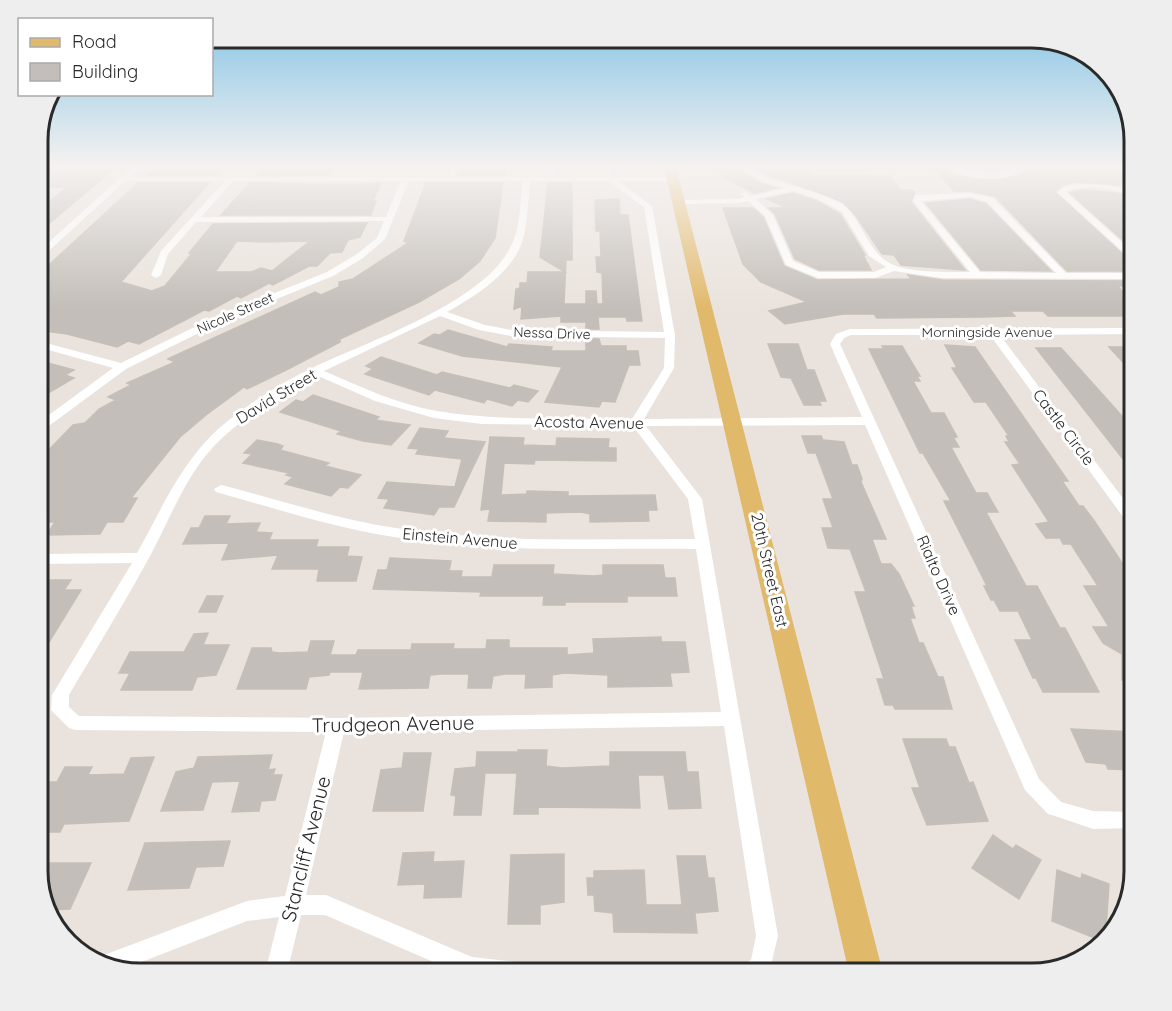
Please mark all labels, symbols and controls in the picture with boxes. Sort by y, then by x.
legend [18,18,213,96]
text: Road [72,30,117,53]
text: Building [72,60,138,83]
street label: Nicole Street [194,288,276,338]
street label: Nessa Drive [513,323,591,343]
street label: Morningside Avenue [922,323,1053,341]
street label: David Street [232,364,320,428]
street label: Castle Circle [1029,385,1099,469]
street label: Acosta Avenue [534,411,644,433]
street label: 20th Street East [747,511,793,629]
street label: Einstein Avenue [402,523,518,553]
street label: Rialto Drive [913,532,965,618]
street label: Trudgeon Avenue [311,710,475,737]
street label: Stancliff Avenue [275,773,336,924]

